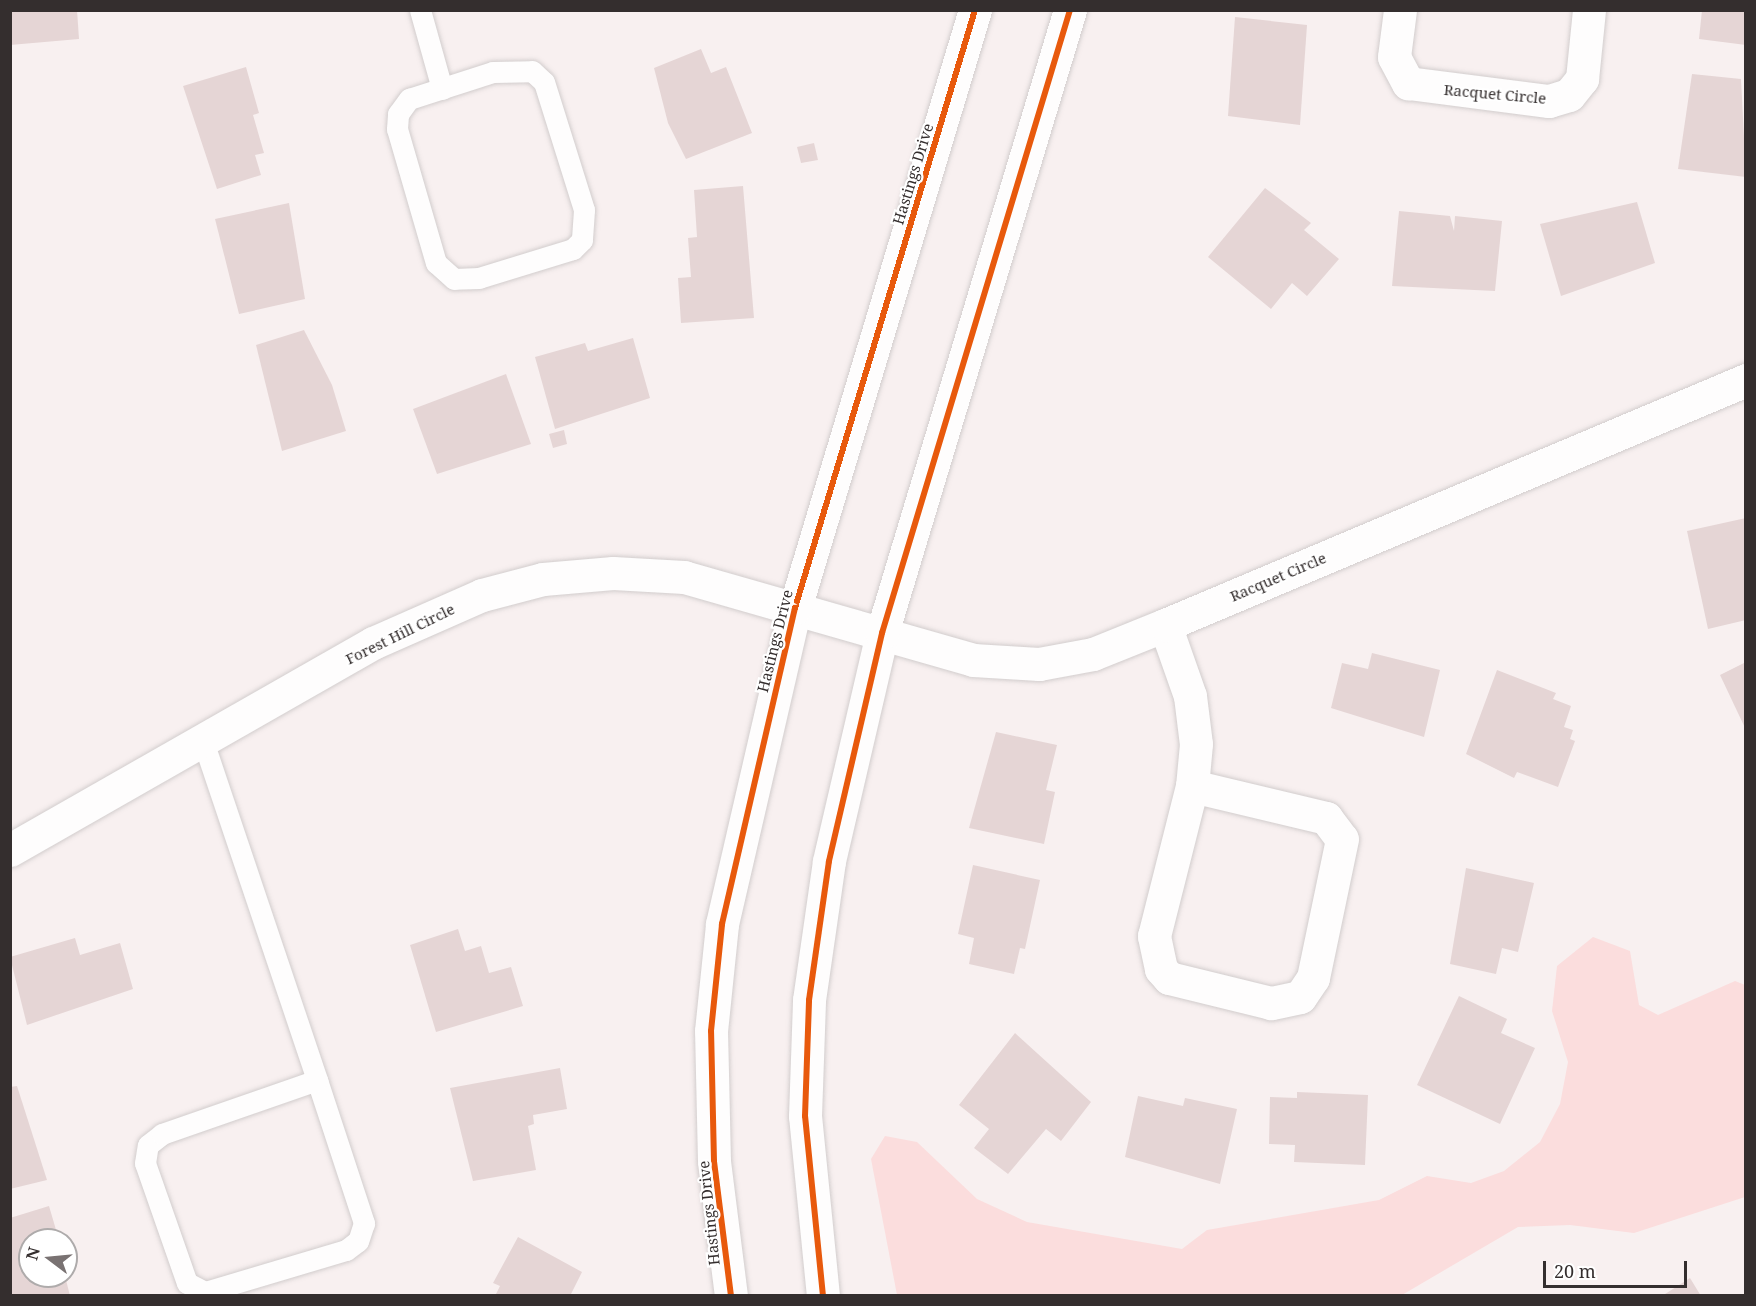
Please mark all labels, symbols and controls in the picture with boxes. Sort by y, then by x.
street label: Racquet Circle [1443,81,1547,107]
street label: Hastings Drive [889,121,937,227]
street label: Racquet Circle [1227,549,1329,605]
street label: Hastings Drive [754,588,796,694]
street label: Forest Hill Circle [343,600,457,668]
street label: Hastings Drive [695,1160,723,1266]
north arrow [18,1228,78,1288]
text: N [20,1245,45,1263]
scale bar [1546,1249,1690,1287]
text: 20 m [1554,1259,1596,1283]

